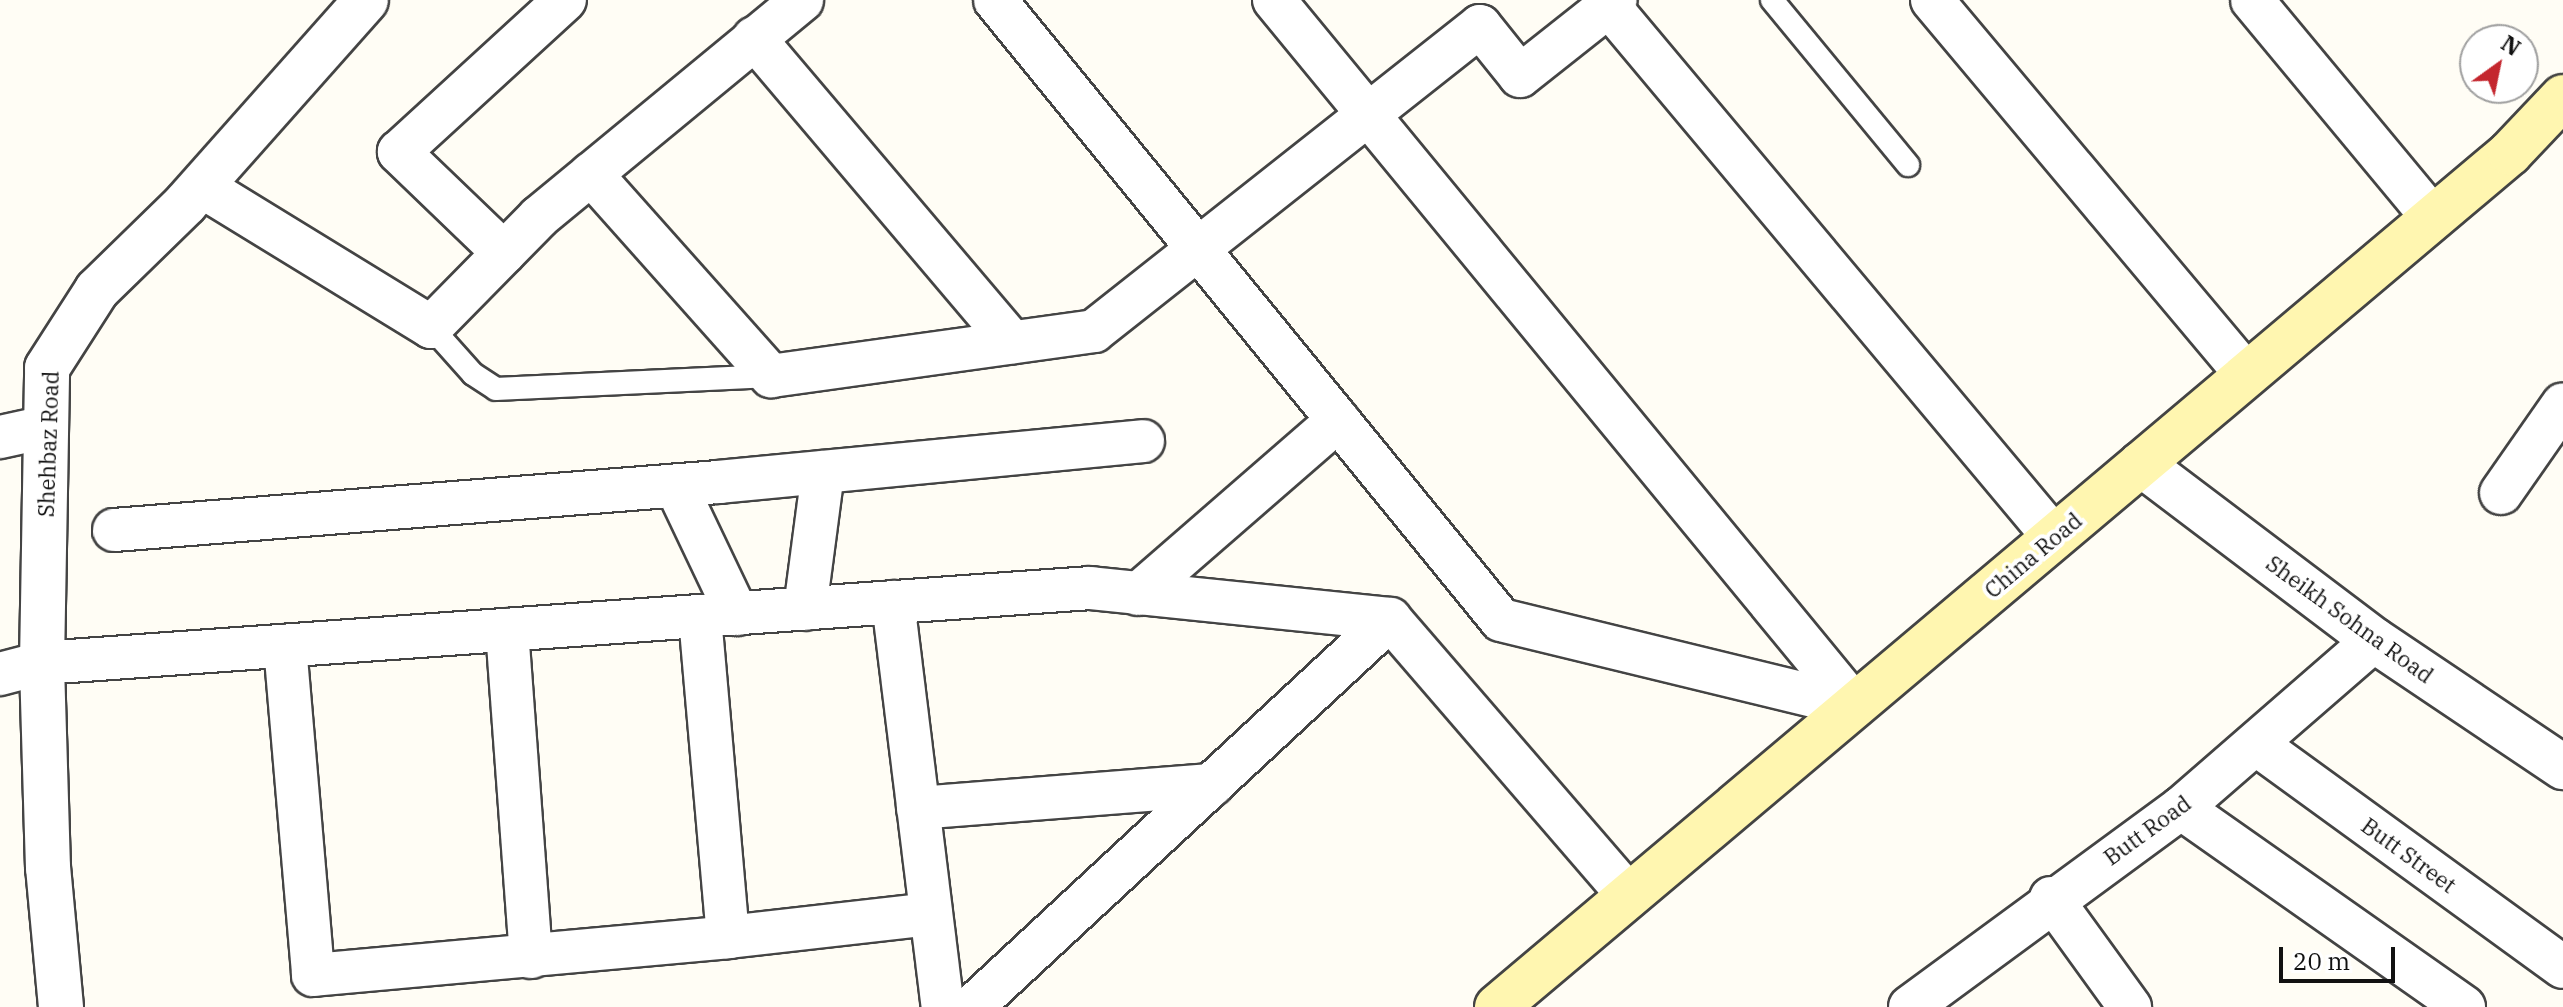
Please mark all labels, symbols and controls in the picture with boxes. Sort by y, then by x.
north arrow [2459,24,2539,104]
text: N [2496,28,2526,62]
street label: Shehbaz Road [32,370,64,518]
street label: China Road [1979,507,2087,603]
street label: Sheikh Sohna Road [2261,550,2439,688]
street label: Butt Road [2098,790,2196,870]
street label: Butt Street [2357,812,2461,898]
scale bar [2283,931,2399,981]
text: 20 m [2293,945,2350,977]

